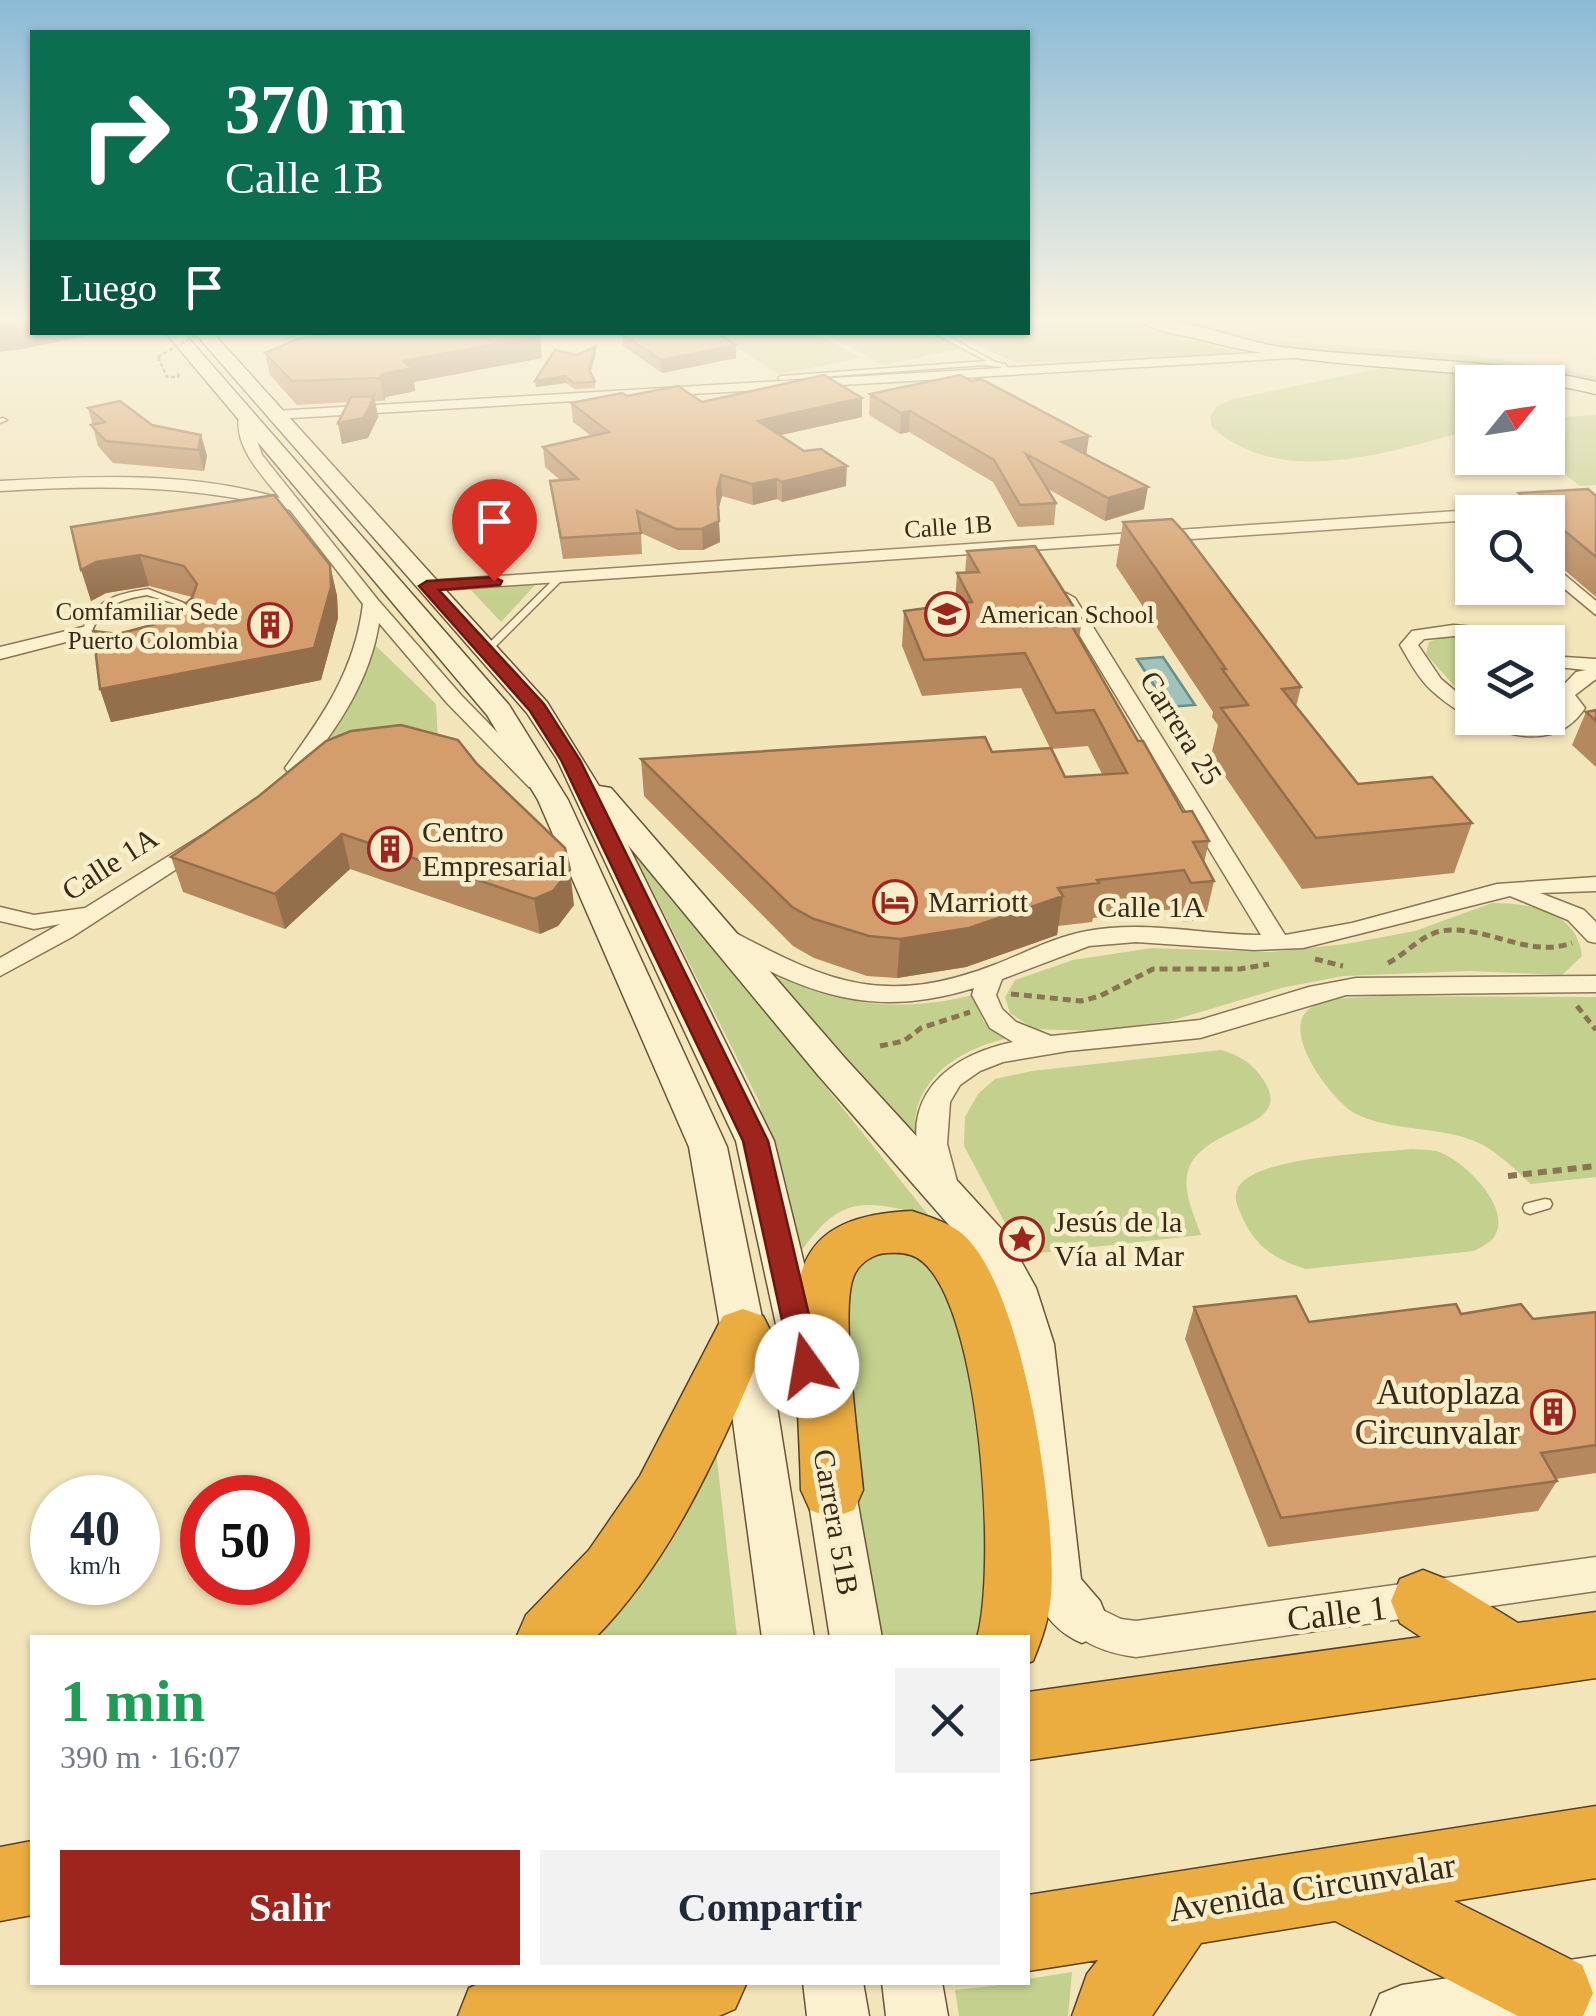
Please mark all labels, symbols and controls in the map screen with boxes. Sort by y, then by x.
icon: right [60,70,190,200]
text: 370 m [225,71,406,148]
text: Calle 1B [225,153,384,203]
icon: arrive [177,260,232,315]
text: Luego [60,267,157,309]
north arrow [1455,365,1565,475]
map controls [1455,365,1565,735]
pin [452,479,537,582]
icon: arrive [467,494,522,549]
button: search [1455,495,1565,605]
street label: Calle 1B [903,510,993,543]
school or university icon: American School [924,591,970,637]
place label: Comfamiliar Sede Puerto Colombia [55,598,238,654]
place label: American School [980,601,1154,628]
building icon: Comfamiliar Sede Puerto Colombia [247,602,293,648]
button: layers [1455,625,1565,735]
street label: Carrera 25 [1134,665,1229,791]
place label: Centro Empresarial [422,815,567,882]
street label: Calle 1A [56,820,164,907]
building icon: Centro Empresarial [367,826,413,872]
hotel icon: Marriott [872,879,918,925]
place label: Marriott [928,885,1029,918]
street label: Calle 1A [1097,890,1205,923]
place label: Jesús de la Vía al Mar [1054,1205,1184,1272]
place icon: Jesús de la Vía al Mar [999,1216,1045,1262]
position arrow [755,1314,859,1418]
place label: Autoplaza Circunvalar [1355,1373,1520,1452]
building icon: Autoplaza Circunvalar [1530,1389,1576,1435]
street label: Carrera 51B [807,1446,866,1597]
speed limit sign: 50 [180,1475,310,1605]
text: 40 [70,1500,120,1556]
text: km/h [69,1552,121,1579]
street label: Calle 1 [1285,1588,1389,1639]
text: 1 min [60,1668,205,1734]
button: close [895,1668,1000,1773]
text: 390 m · 16:07 [60,1739,240,1775]
street label: Avenida Circunvalar [1166,1846,1459,1929]
button: Salir [60,1850,520,1965]
button: Compartir [540,1850,1000,1965]

